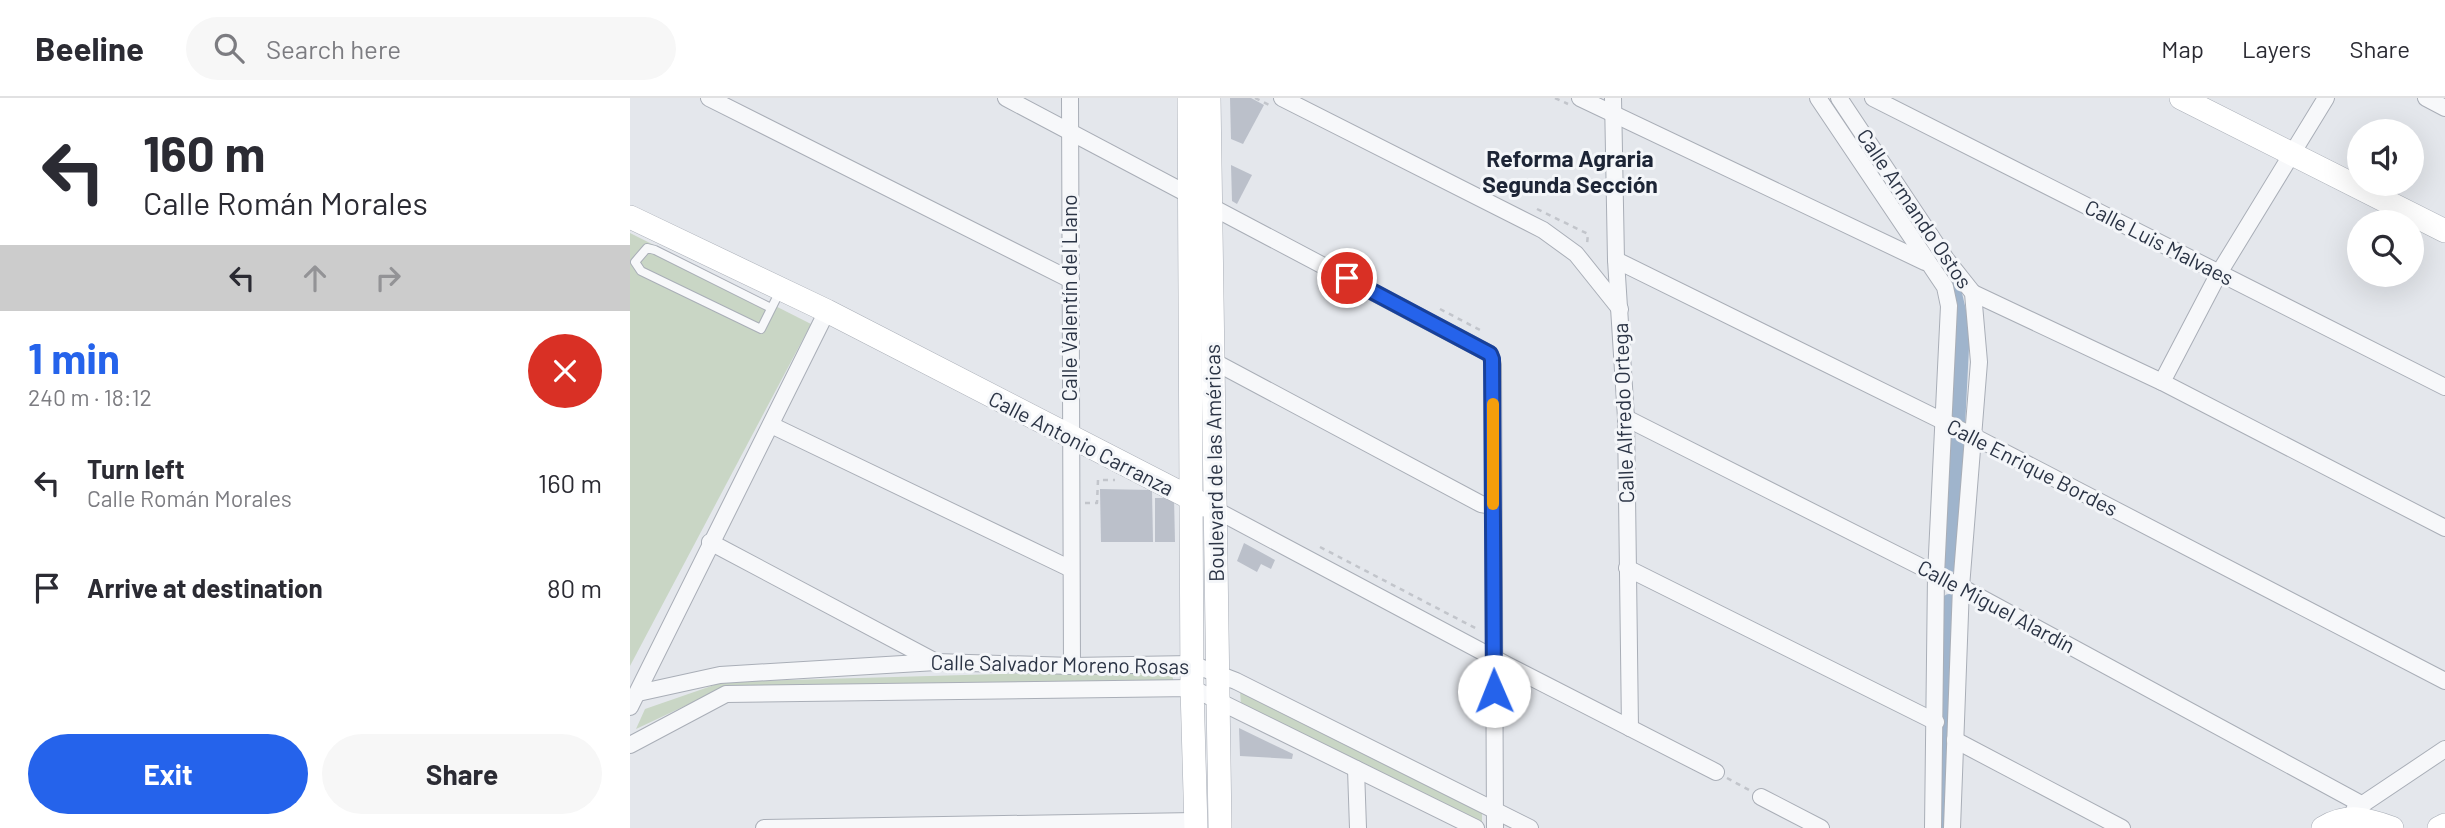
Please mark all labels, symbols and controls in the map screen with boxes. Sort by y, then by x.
search box [186,17,676,80]
text: Beeline [35,28,144,68]
icon: search [210,29,248,67]
text: Search here [266,33,401,64]
text: Map [2161,34,2204,63]
text: Layers [2242,34,2311,63]
text: Share [2349,34,2410,63]
map controls [2347,119,2424,287]
button: sound [2347,119,2424,196]
text: 160 m [143,123,265,182]
street label: Calle Armando Ostos [1853,124,1978,293]
icon: left [28,126,119,217]
district label: Reforma Agraria Segunda Sección [1482,144,1658,198]
text: Calle Román Morales [143,183,428,221]
street label: Calle Luis Malvaes [2081,193,2238,290]
street label: Calle Valentín del Llano [1056,194,1081,402]
button: search [2347,210,2424,287]
pin [1317,248,1377,308]
icon: left [223,259,261,297]
icon: ahead [296,259,334,297]
icon: right [369,259,407,297]
icon: arrive [1328,259,1366,297]
street label: Calle Alfredo Ortega [1607,322,1638,504]
text: 1 min [28,332,120,382]
button: close [528,334,602,408]
street label: Boulevard de las Américas [1199,344,1228,582]
text: 240 m · 18:12 [28,383,152,411]
street label: Calle Antonio Carranza [985,385,1178,500]
street label: Calle Enrique Bordes [1943,413,2122,521]
text: Turn left [87,453,185,484]
icon: left [28,464,66,502]
text: 160 m [538,467,602,498]
text: Calle Román Morales [87,484,292,512]
street label: Calle Miguel Alardín [1914,554,2080,658]
icon: arrive [28,569,66,607]
text: Arrive at destination [87,572,323,603]
text: 80 m [547,572,602,603]
street label: Calle Salvador Moreno Rosas [931,649,1190,678]
position arrow [1457,654,1531,728]
button: Exit [28,734,308,814]
button: Share [322,734,602,814]

